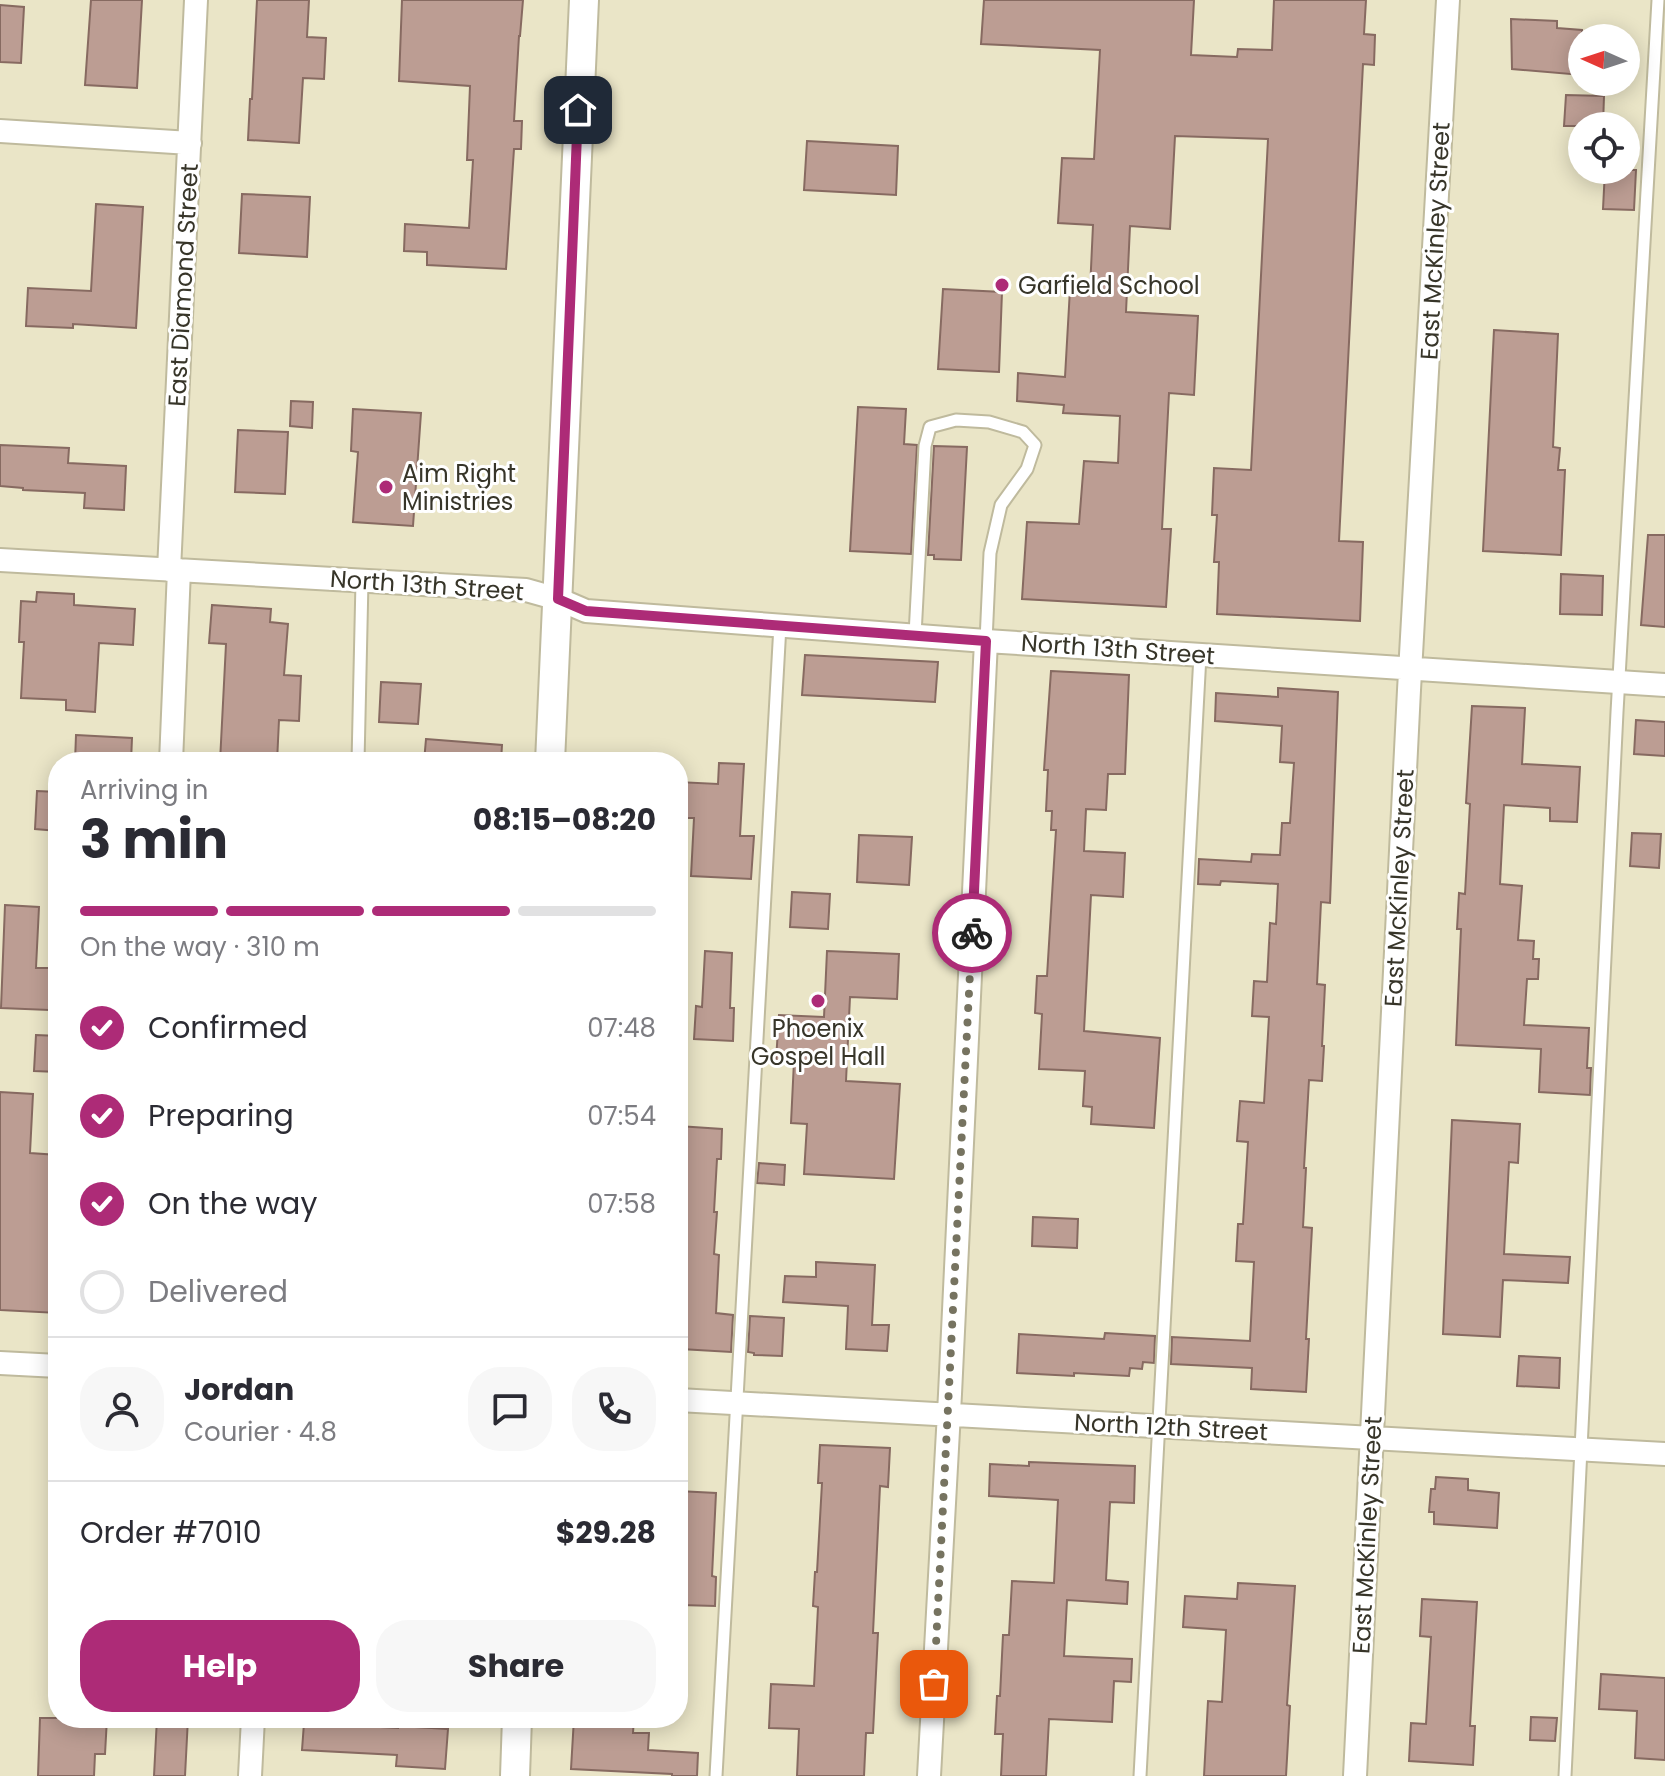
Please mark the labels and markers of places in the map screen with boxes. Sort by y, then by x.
pin [544,76,612,144]
place label: Garfield School [1018,269,1200,302]
marker: Garfield School [993,276,1011,294]
place label: Aim Right Ministries [402,457,516,518]
marker: Aim Right Ministries [377,478,395,496]
marker: Phoenix Gospel Hall [809,992,827,1010]
place label: Phoenix Gospel Hall [751,1012,885,1073]
pin [900,1650,968,1718]

